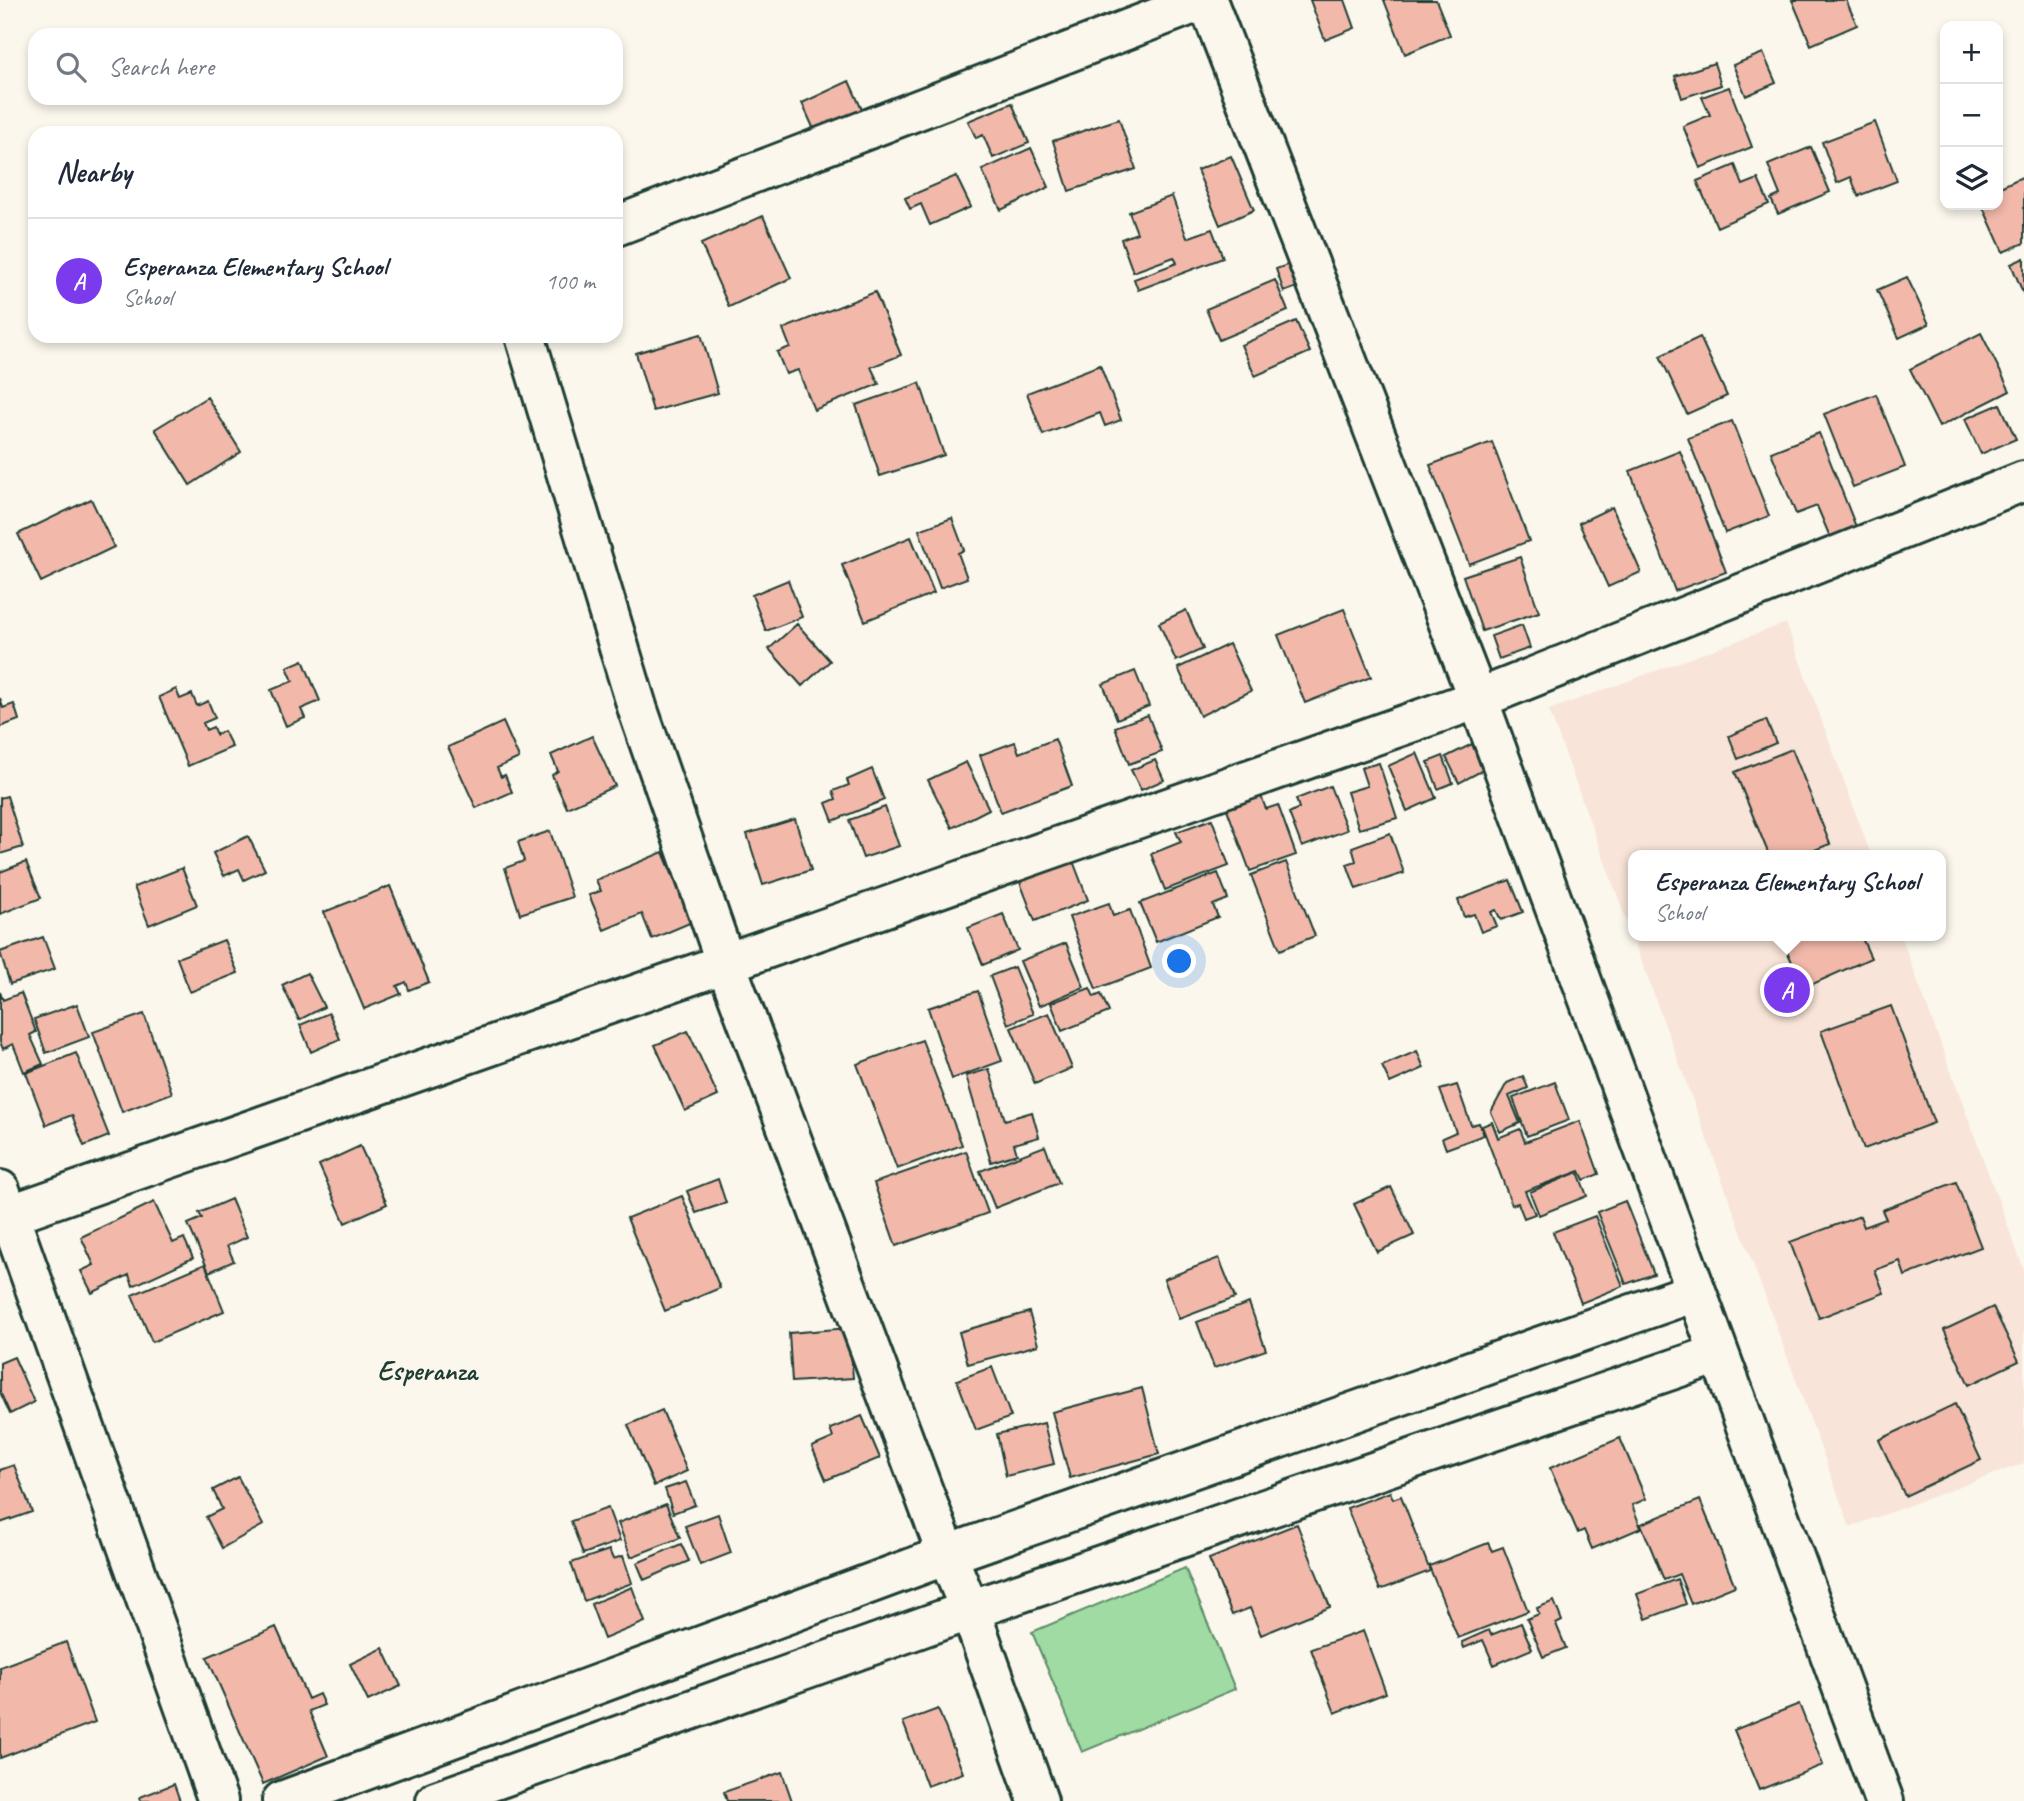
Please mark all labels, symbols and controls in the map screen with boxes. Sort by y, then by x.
map controls [1940,21,2003,210]
button: + [1940,21,2003,84]
search box [28,28,623,105]
icon: search [52,48,90,86]
text: Search here [108,50,214,83]
button: − [1940,84,2003,147]
button: layers [1940,147,2003,210]
text: Nearby [56,153,132,191]
text: Esperanza Elementary School [123,250,387,283]
text: A [73,267,85,296]
text: 100 m [546,267,595,296]
text: School [123,283,172,312]
popup [1628,850,1946,941]
text: Esperanza Elementary School [1655,865,1919,898]
text: School [1655,898,1704,927]
your location [1162,944,1196,978]
pin: A [1764,964,1810,1016]
district label: Esperanza [377,1353,479,1388]

